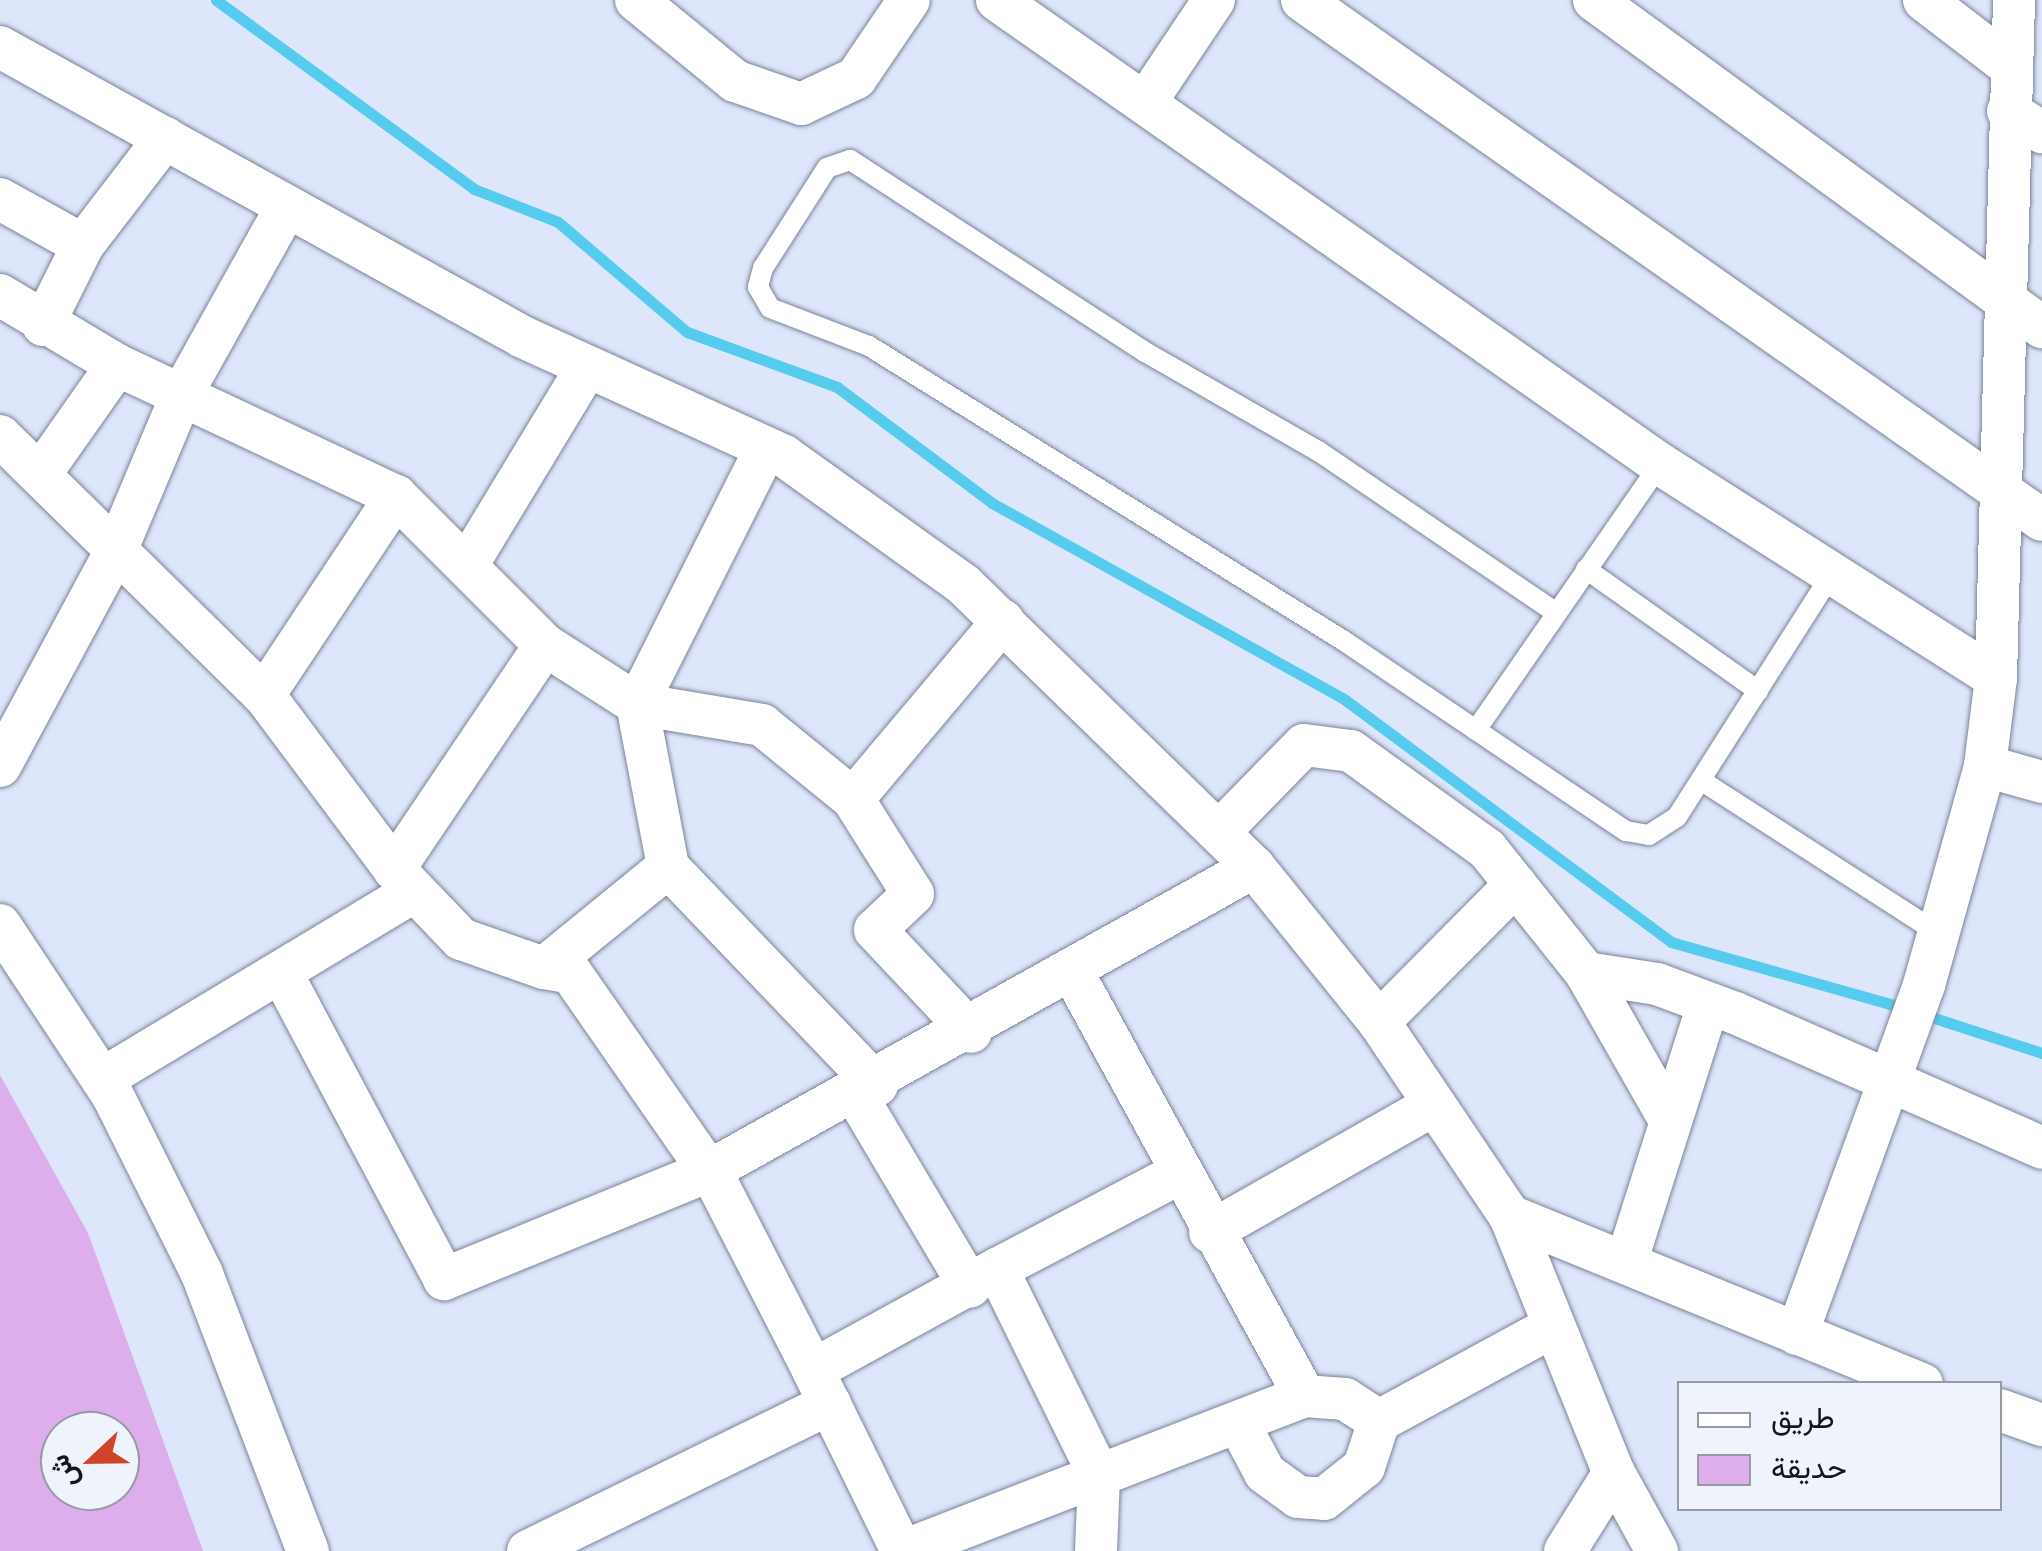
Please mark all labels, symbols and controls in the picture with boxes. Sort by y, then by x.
legend [1677,1381,2002,1511]
text: طريق [1771,1400,1835,1436]
north arrow [40,1411,140,1511]
text: ش [42,1450,85,1493]
text: حديقة [1771,1450,1847,1486]

